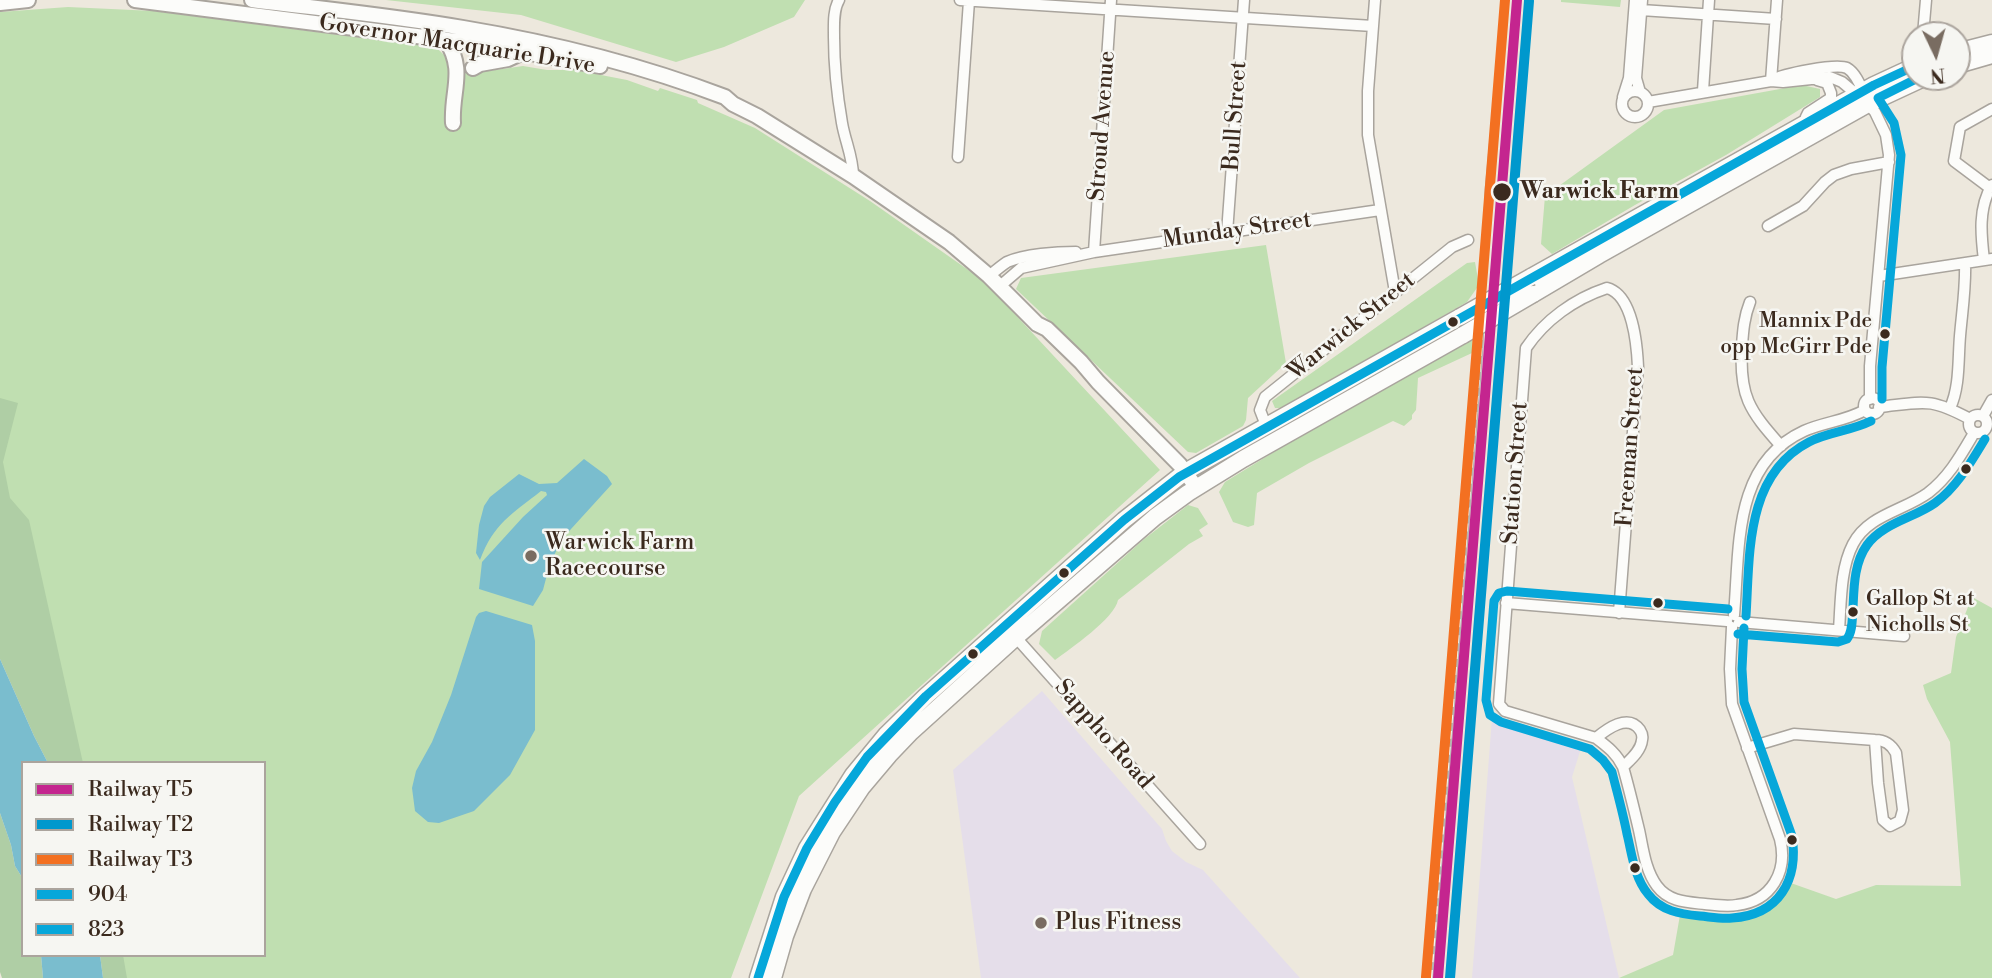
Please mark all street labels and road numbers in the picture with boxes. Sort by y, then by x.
street label: Governor Macquarie Drive [317,10,597,80]
street label: Stroud Avenue [1084,50,1122,202]
street label: Bull Street [1218,60,1254,172]
street label: Munday Street [1161,207,1313,255]
street label: Warwick Street [1283,267,1421,387]
street label: Freeman Street [1612,366,1650,528]
street label: Station Street [1497,401,1535,545]
street label: Sappho Road [1048,675,1158,795]

